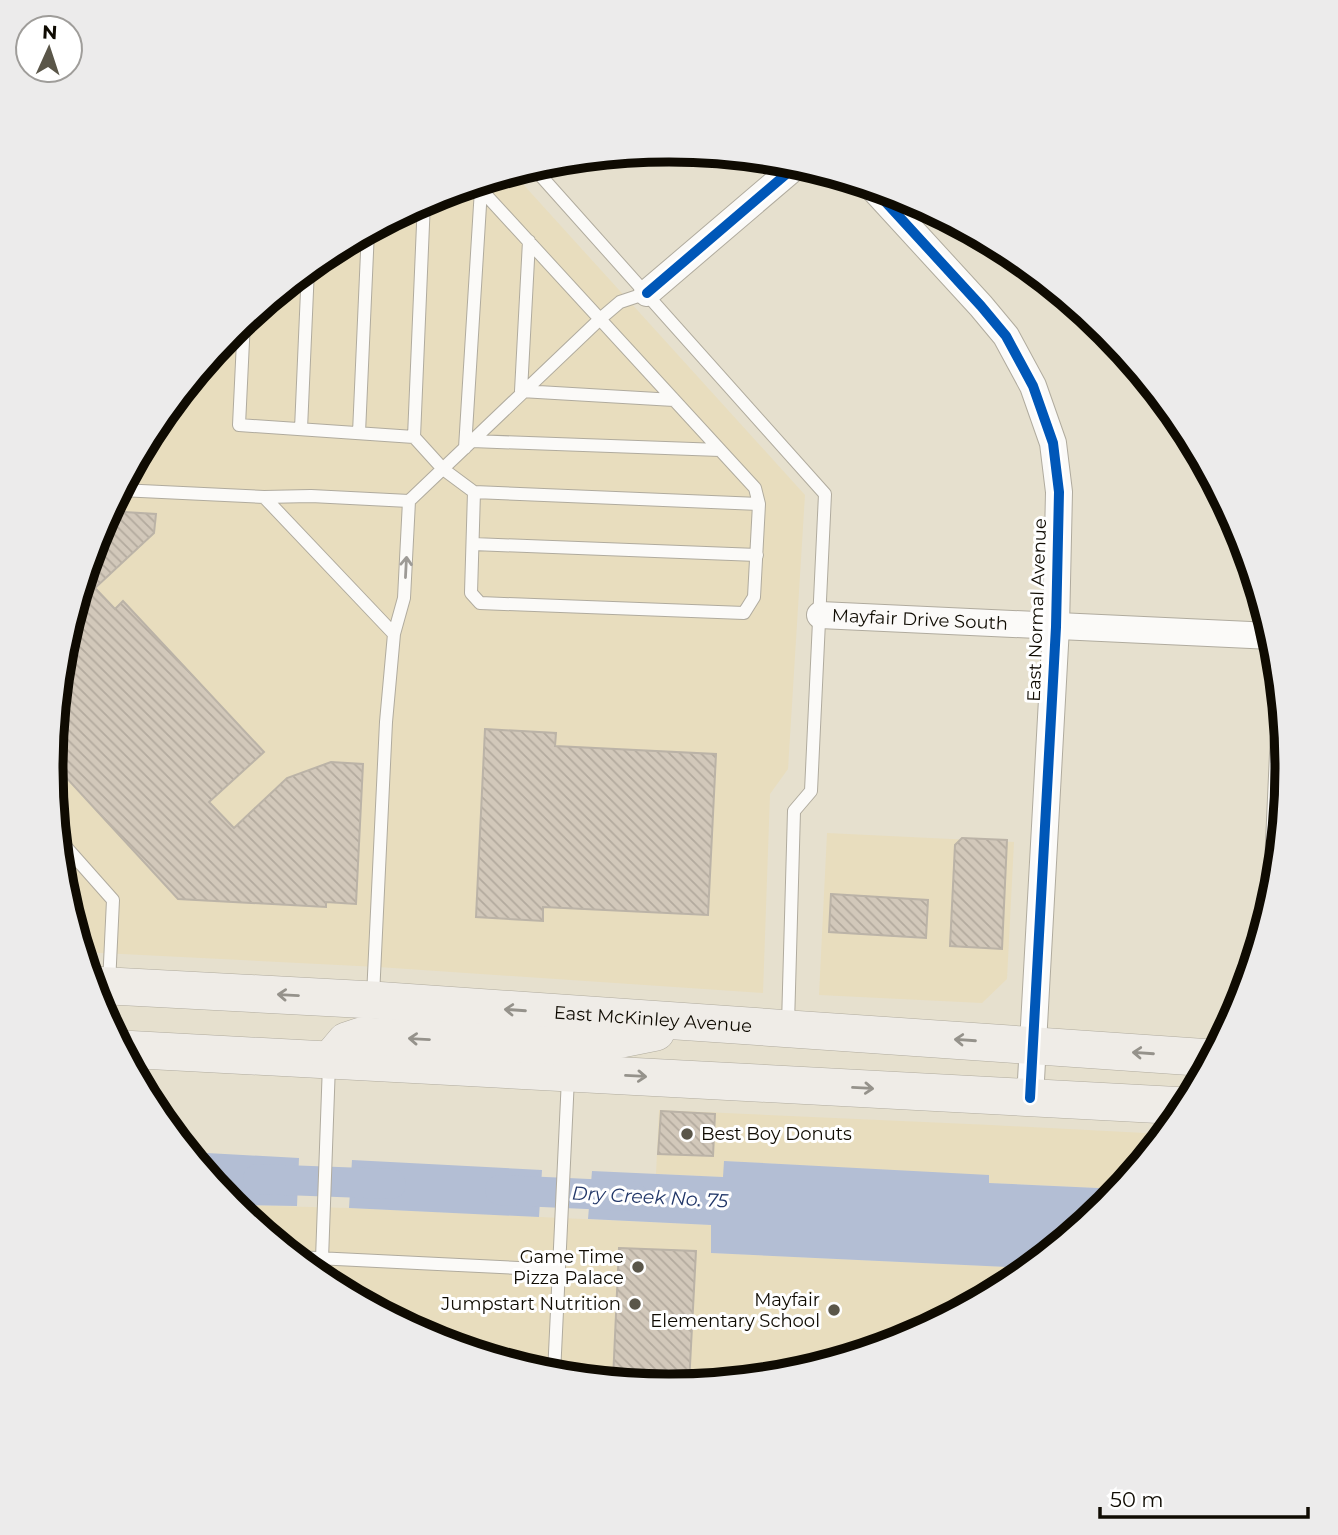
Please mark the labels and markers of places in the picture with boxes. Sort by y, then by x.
place label: Best Boy Donuts [701,1123,852,1145]
marker: Best Boy Donuts [679,1126,695,1142]
place label: Game Time Pizza Palace [513,1246,624,1289]
marker: Game Time Pizza Palace [630,1259,646,1275]
place label: Mayfair Elementary School [650,1289,820,1332]
place label: Jumpstart Nutrition [440,1293,621,1315]
marker: Jumpstart Nutrition [627,1296,643,1312]
marker: Mayfair Elementary School [826,1302,842,1318]

